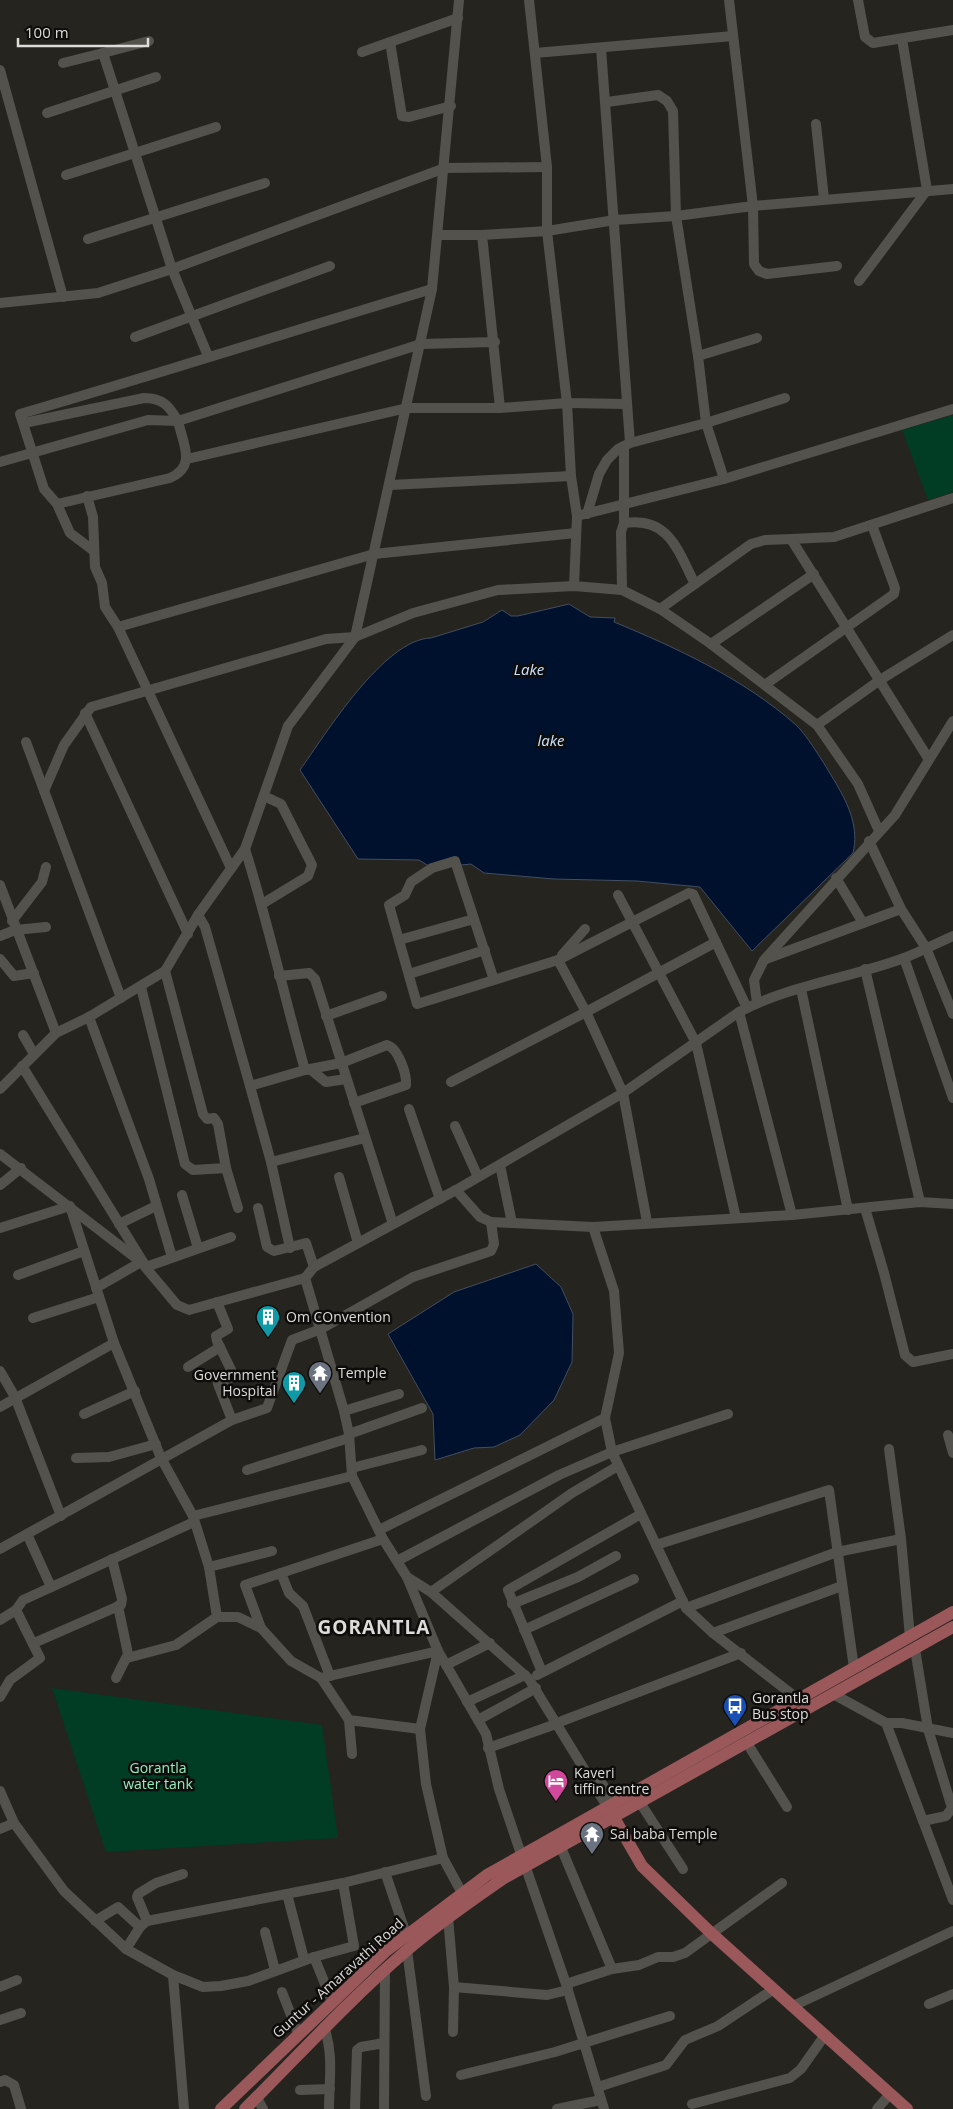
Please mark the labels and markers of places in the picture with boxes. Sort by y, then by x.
building icon: Om COnvention [255,1304,281,1338]
place label: Om COnvention [286,1307,391,1326]
temple icon: Temple [307,1360,333,1394]
place label: Temple [338,1363,387,1382]
place label: Government Hospital [194,1365,276,1400]
building icon: Government Hospital [281,1370,307,1404]
place label: Gorantla Bus stop [752,1688,809,1723]
bus stop icon: Gorantla Bus stop [722,1693,748,1727]
place label: Kaveri tiffin centre [574,1763,650,1798]
hotel icon: Kaveri tiffin centre [543,1768,569,1802]
temple icon: Sai baba Temple [579,1821,605,1855]
place label: Sai baba Temple [610,1824,718,1843]

